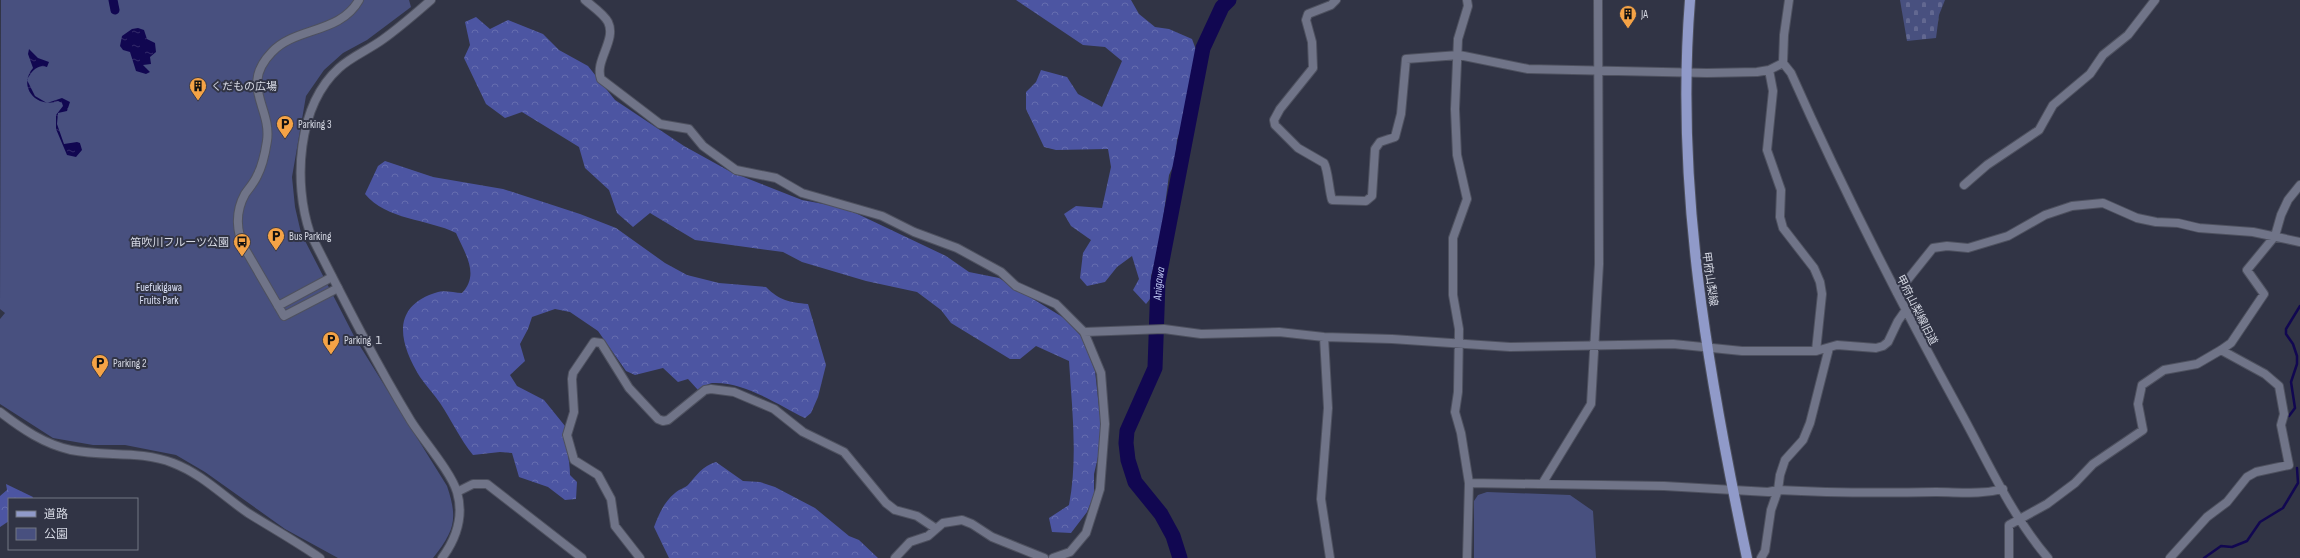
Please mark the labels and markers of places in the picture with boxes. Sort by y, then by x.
building icon: JA [1618,4,1638,29]
place label: JA [1640,8,1648,21]
building icon: くだもの広場 [188,76,208,101]
place label: くだもの広場 [211,80,277,93]
parking icon: Parking 3 [275,114,295,139]
place label: Parking 3 [298,118,332,131]
parking icon: Bus Parking [266,226,286,251]
place label: Bus Parking [289,230,332,243]
bus stop icon: 笛吹川フルーツ公園 [232,232,252,257]
place label: 笛吹川フルーツ公園 [130,236,229,249]
parking icon: Parking １ [321,330,341,355]
place label: Parking １ [344,334,384,347]
parking icon: Parking 2 [90,353,110,378]
place label: Parking 2 [113,357,147,370]

